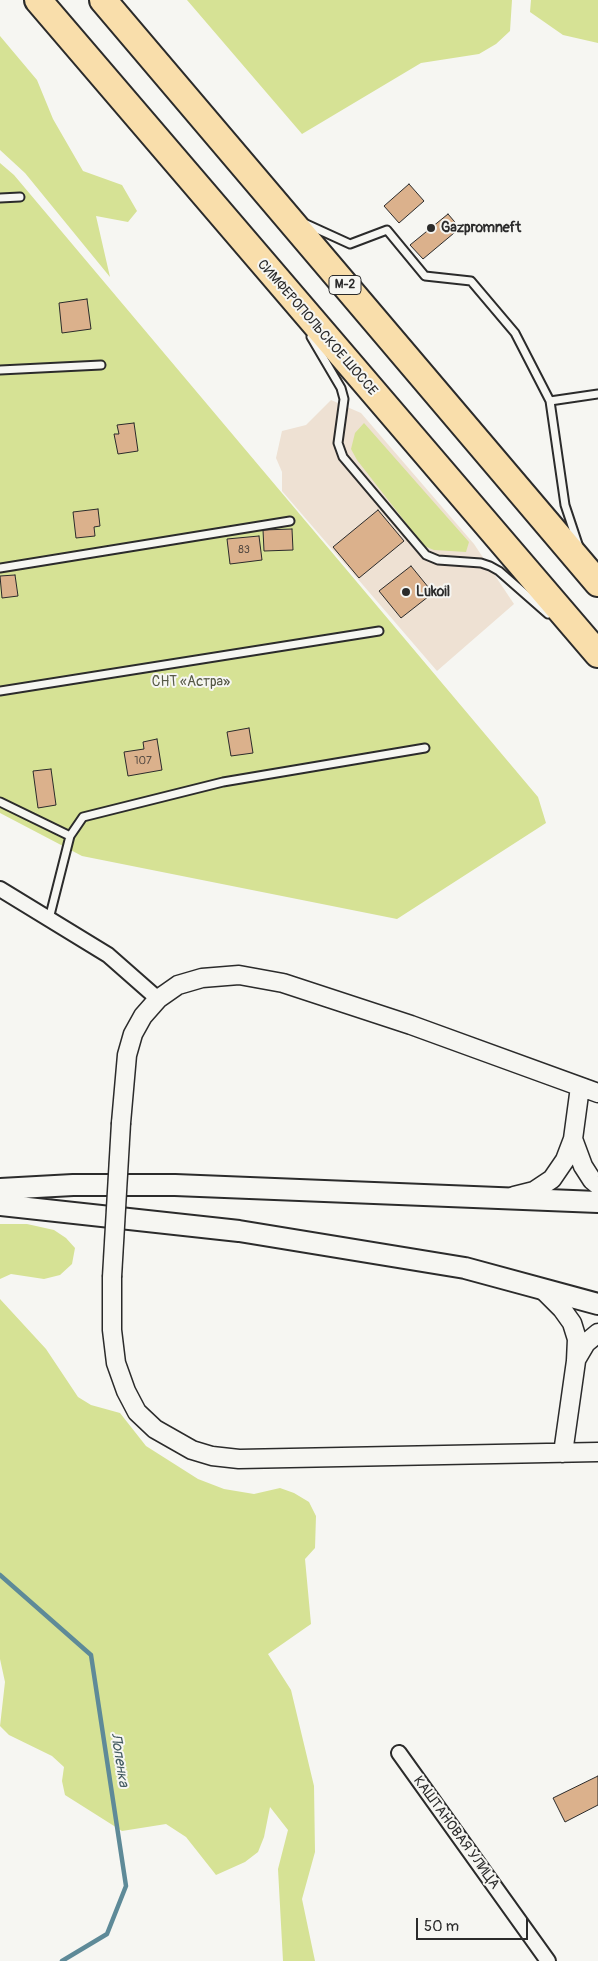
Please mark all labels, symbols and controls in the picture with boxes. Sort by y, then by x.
place label: Gazpromneft [441,220,521,236]
marker: Gazpromneft [425,222,437,234]
street label: СИМФЕРОПОЛЬСКОЕ ШОССЕ [253,257,381,399]
road number: М-2 [329,276,361,294]
house number: 83 [238,543,250,557]
place label: Lukoil [416,584,450,600]
marker: Lukoil [400,586,412,598]
park label: СНТ «Астра» [152,674,230,690]
house number: 107 [134,754,152,768]
water label: Лопенка [106,1732,132,1788]
street label: КАШТАНОВАЯ УЛИЦА [409,1773,503,1893]
scale bar [418,1908,530,1940]
text: 50 m [424,1917,459,1936]

